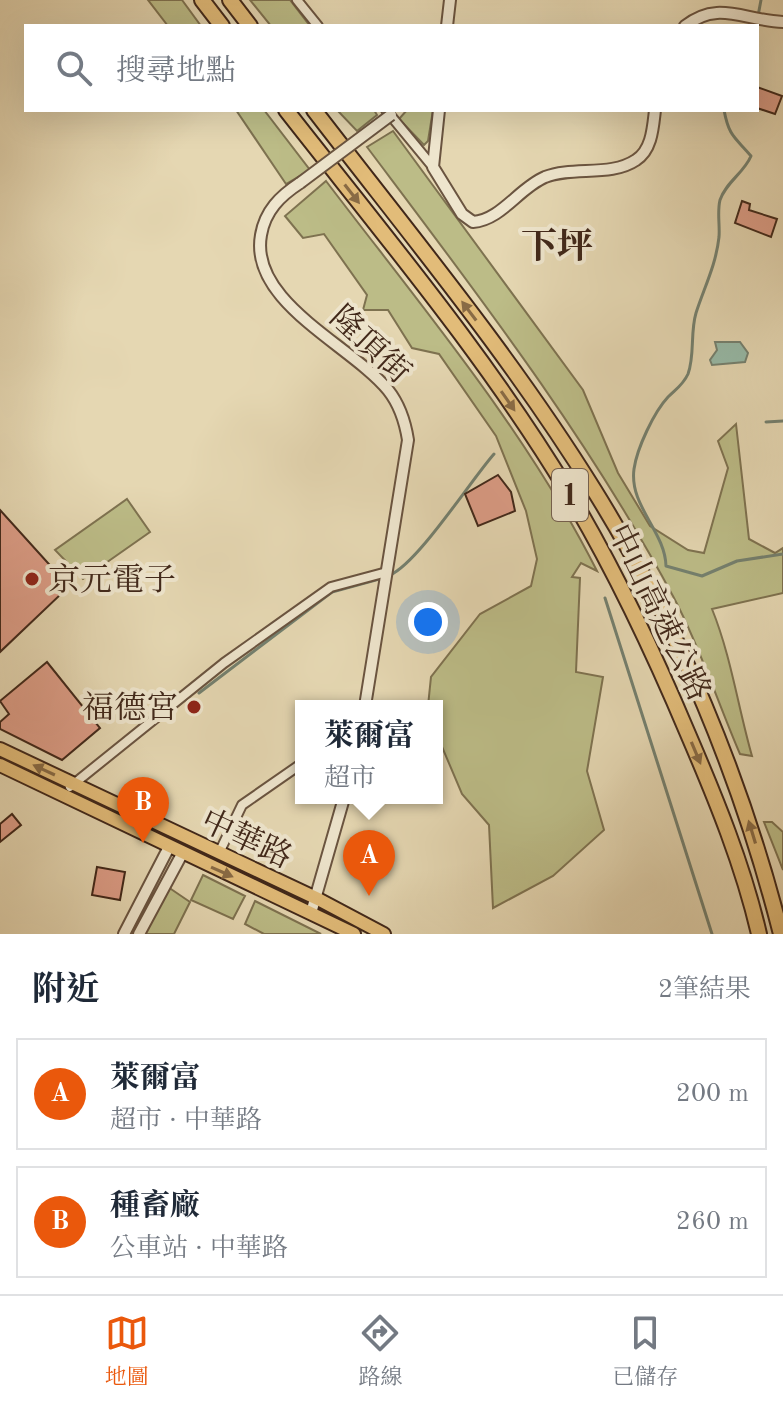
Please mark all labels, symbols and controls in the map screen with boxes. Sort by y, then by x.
search box [24,24,759,112]
icon: search [52,46,96,90]
text: 搜尋地點 [116,57,236,87]
one-way arrow [343,184,359,204]
district label: 下坪 [521,227,593,267]
street label: 隆頂街 [323,300,417,391]
one-way arrow [462,300,478,321]
one-way arrow [500,391,515,412]
road number: 1 [552,469,588,521]
street label: 中山高速公路 [601,518,717,707]
place label: 京元電子 [48,562,176,598]
marker: 京元電子 [23,570,41,588]
your location [408,602,448,642]
place label: 福德宮 [82,691,178,726]
marker: 福德宮 [185,698,203,716]
popup [295,700,443,804]
text: 萊爾富 [324,722,414,752]
one-way arrow [690,741,703,765]
one-way arrow [33,763,56,777]
text: 超市 [324,766,376,792]
pin: B [117,777,169,843]
street label: 中華路 [195,802,298,876]
one-way arrow [745,820,758,844]
pin: A [343,830,395,896]
one-way arrow [210,865,234,878]
text: 附近 [32,974,100,1008]
text: 2筆結果 [658,977,751,1003]
text: 萊爾富 [110,1064,200,1094]
text: A [50,1081,70,1107]
text: 200 m [676,1081,749,1107]
text: 超市 · 中華路 [110,1108,262,1134]
text: 種畜廠 [110,1192,200,1222]
text: B [51,1209,69,1235]
text: 260 m [676,1209,749,1235]
text: 公車站 · 中華路 [110,1236,288,1262]
tab: 地圖 [105,1311,149,1392]
tab: 路線 [358,1311,402,1392]
tab: 已儲存 [612,1311,678,1392]

